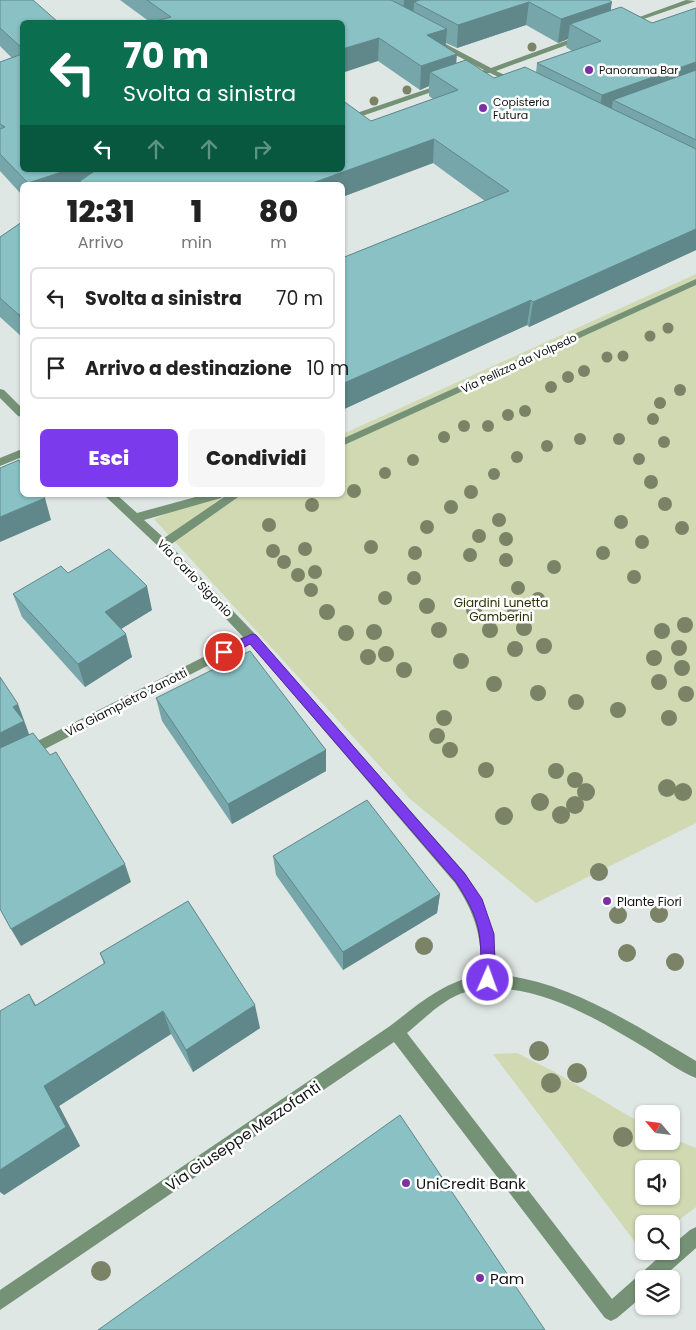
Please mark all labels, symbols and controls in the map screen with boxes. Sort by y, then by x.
text: 70 m [123,31,209,80]
icon: left [40,40,105,105]
place label: Panorama Bar [599,62,678,78]
marker: Panorama Bar [583,64,595,76]
text: Svolta a sinistra [123,78,296,109]
place label: Copisteria Futura [493,94,550,123]
marker: Copisteria Futura [477,102,489,114]
icon: left [89,135,117,163]
icon: ahead [142,135,170,163]
icon: ahead [195,135,223,163]
icon: right [248,135,276,163]
text: 12:31 [67,190,135,233]
text: 1 [191,190,202,233]
text: 80 [259,190,298,233]
text: Arrivo [78,231,124,254]
text: min [181,231,212,254]
text: m [270,231,287,254]
icon: left [42,284,70,312]
text: Svolta a sinistra [85,285,242,312]
text: 70 m [276,285,323,312]
street label: Via Pellizza da Volpedo [459,329,579,397]
icon: arrive [42,354,70,382]
text: Arrivo a destinazione [85,355,292,382]
text: 10 m [307,355,349,382]
button: Esci [40,429,178,487]
button: Condividi [188,429,325,487]
street label: Via Carlo Sigonio [153,535,237,621]
park label: Giardini Lunetta Gamberini [454,594,548,625]
pin [203,631,245,673]
icon: arrive [210,638,238,666]
street label: Via Giampietro Zanotti [62,664,190,740]
place label: Plante Fiori [617,893,682,910]
marker: Plante Fiori [601,895,613,907]
position arrow [461,953,513,1005]
street label: Via Giuseppe Mezzofanti [161,1076,325,1196]
north arrow [635,1105,680,1150]
map controls [635,1105,680,1315]
button: sound [635,1160,680,1205]
place label: UniCredit Bank [416,1173,526,1194]
marker: UniCredit Bank [400,1177,412,1189]
button: search [635,1215,680,1260]
place label: Pam [490,1268,524,1289]
button: layers [635,1270,680,1315]
marker: Pam [474,1272,486,1284]

